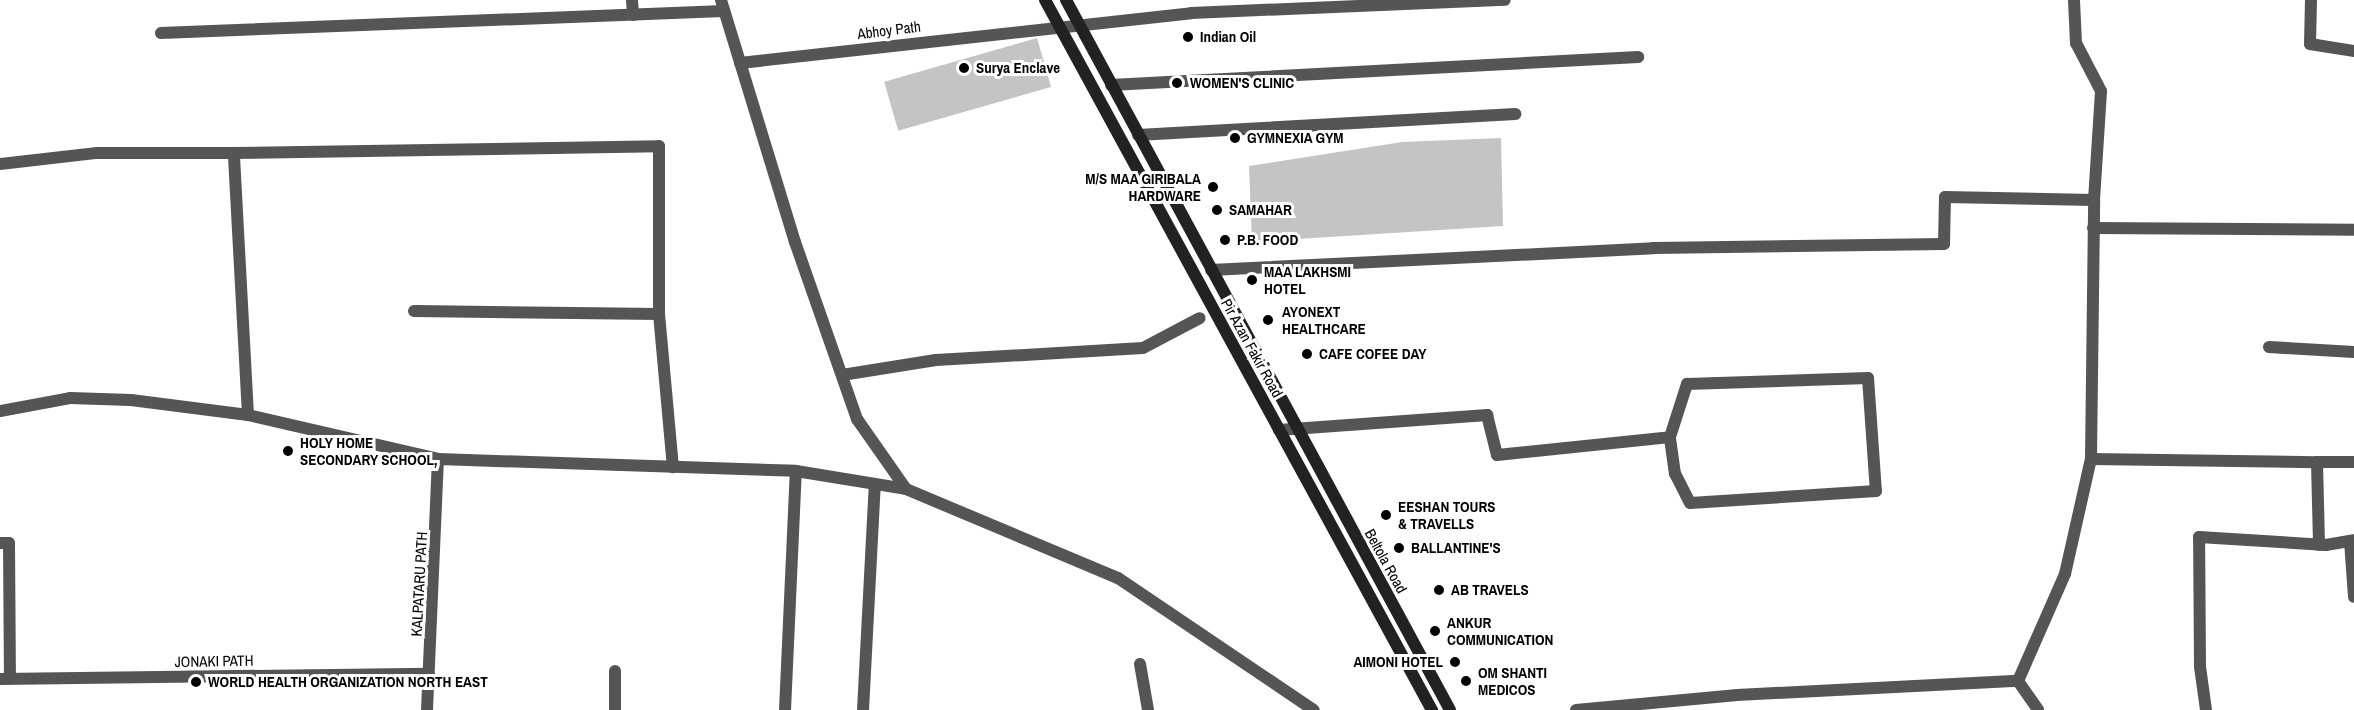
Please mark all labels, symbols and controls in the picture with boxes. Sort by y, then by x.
street label: Abhoy Path [856,17,922,43]
place label: Indian Oil [1200,28,1256,46]
marker: Indian Oil [1181,30,1195,44]
place label: Surya Enclave [976,59,1060,77]
marker: Surya Enclave [957,61,971,75]
marker: WOMEN'S CLINIC [1168,74,1186,92]
place label: WOMEN'S CLINIC [1190,74,1294,92]
place label: GYMNEXIA GYM [1247,129,1344,147]
marker: GYMNEXIA GYM [1228,131,1242,145]
place label: M/S MAA GIRIBALA HARDWARE [1085,169,1201,204]
marker: M/S MAA GIRIBALA HARDWARE [1206,180,1220,194]
place label: SAMAHAR [1229,201,1292,219]
marker: SAMAHAR [1210,203,1224,217]
place label: P.B. FOOD [1237,231,1298,249]
marker: P.B. FOOD [1218,233,1232,247]
place label: MAA LAKHSMI HOTEL [1264,262,1351,297]
marker: MAA LAKHSMI HOTEL [1245,273,1259,287]
street label: Pir Azan Fakir Road [1217,295,1287,401]
place label: AYONEXT HEALTHCARE [1282,302,1366,337]
marker: AYONEXT HEALTHCARE [1259,311,1277,329]
place label: CAFE COFEE DAY [1319,345,1427,363]
marker: CAFE COFEE DAY [1300,347,1314,361]
place label: HOLY HOME SECONDARY SCHOOL, [300,433,438,468]
marker: HOLY HOME SECONDARY SCHOOL, [281,444,295,458]
place label: EESHAN TOURS & TRAVELLS [1398,497,1496,532]
marker: EESHAN TOURS & TRAVELLS [1379,508,1393,522]
street label: Beltola Road [1361,526,1411,596]
street label: KALPATARU PATH [407,531,431,637]
place label: BALLANTINE'S [1411,539,1501,557]
marker: BALLANTINE'S [1392,541,1406,555]
place label: AB TRAVELS [1451,581,1529,599]
marker: AB TRAVELS [1432,583,1446,597]
place label: ANKUR COMMUNICATION [1447,613,1553,648]
marker: ANKUR COMMUNICATION [1428,624,1442,638]
street label: JONAKI PATH [174,651,254,671]
place label: AIMONI HOTEL [1353,653,1443,671]
marker: AIMONI HOTEL [1448,655,1462,669]
place label: OM SHANTI MEDICOS [1478,663,1547,698]
place label: WORLD HEALTH ORGANIZATION NORTH EAST [208,673,488,691]
marker: OM SHANTI MEDICOS [1459,674,1473,688]
marker: WORLD HEALTH ORGANIZATION NORTH EAST [189,675,203,689]

